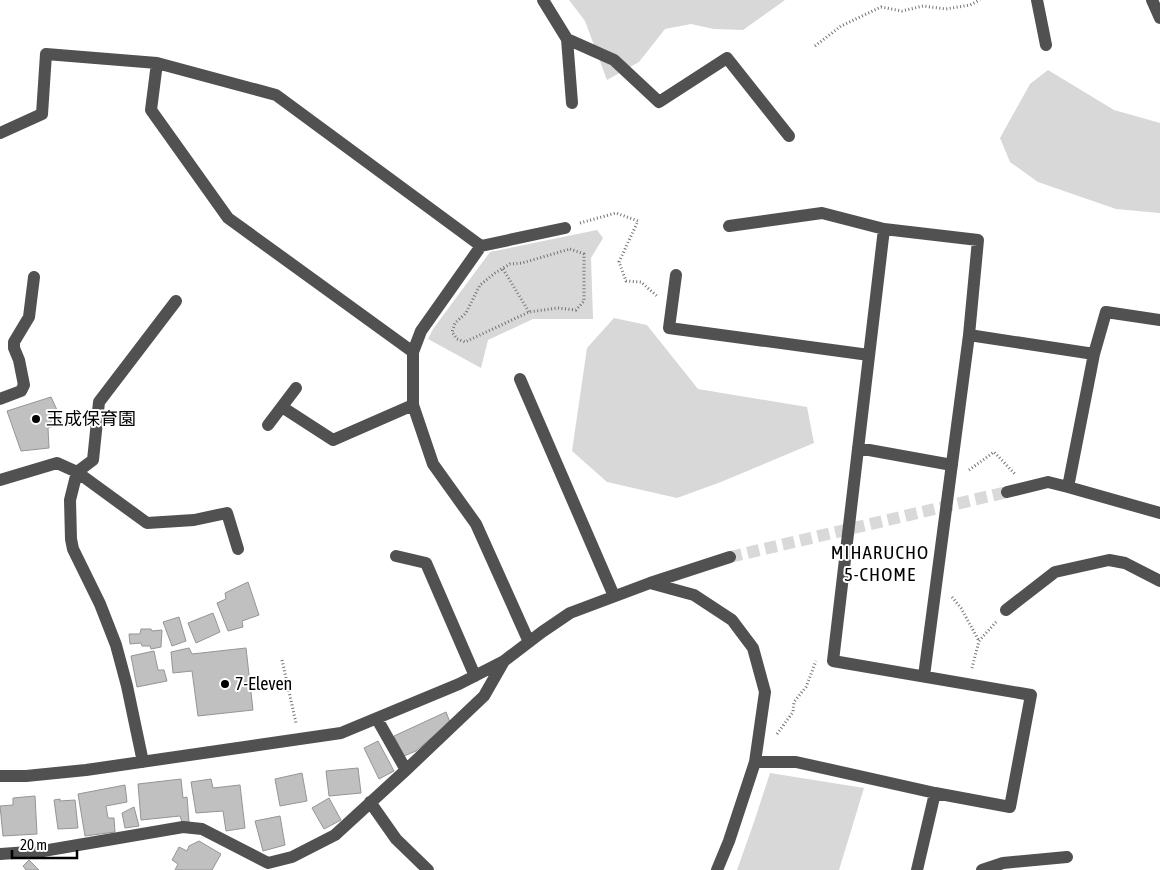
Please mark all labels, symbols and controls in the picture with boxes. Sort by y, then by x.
place label: 玉成保育園 [46,408,136,429]
marker: 玉成保育園 [30,413,42,425]
district label: MIHARUCHO 5-CHOME [831,541,929,585]
place label: 7-Eleven [235,673,292,694]
marker: 7-Eleven [219,678,231,690]
scale bar [12,828,78,860]
text: 20 m [20,836,47,853]

